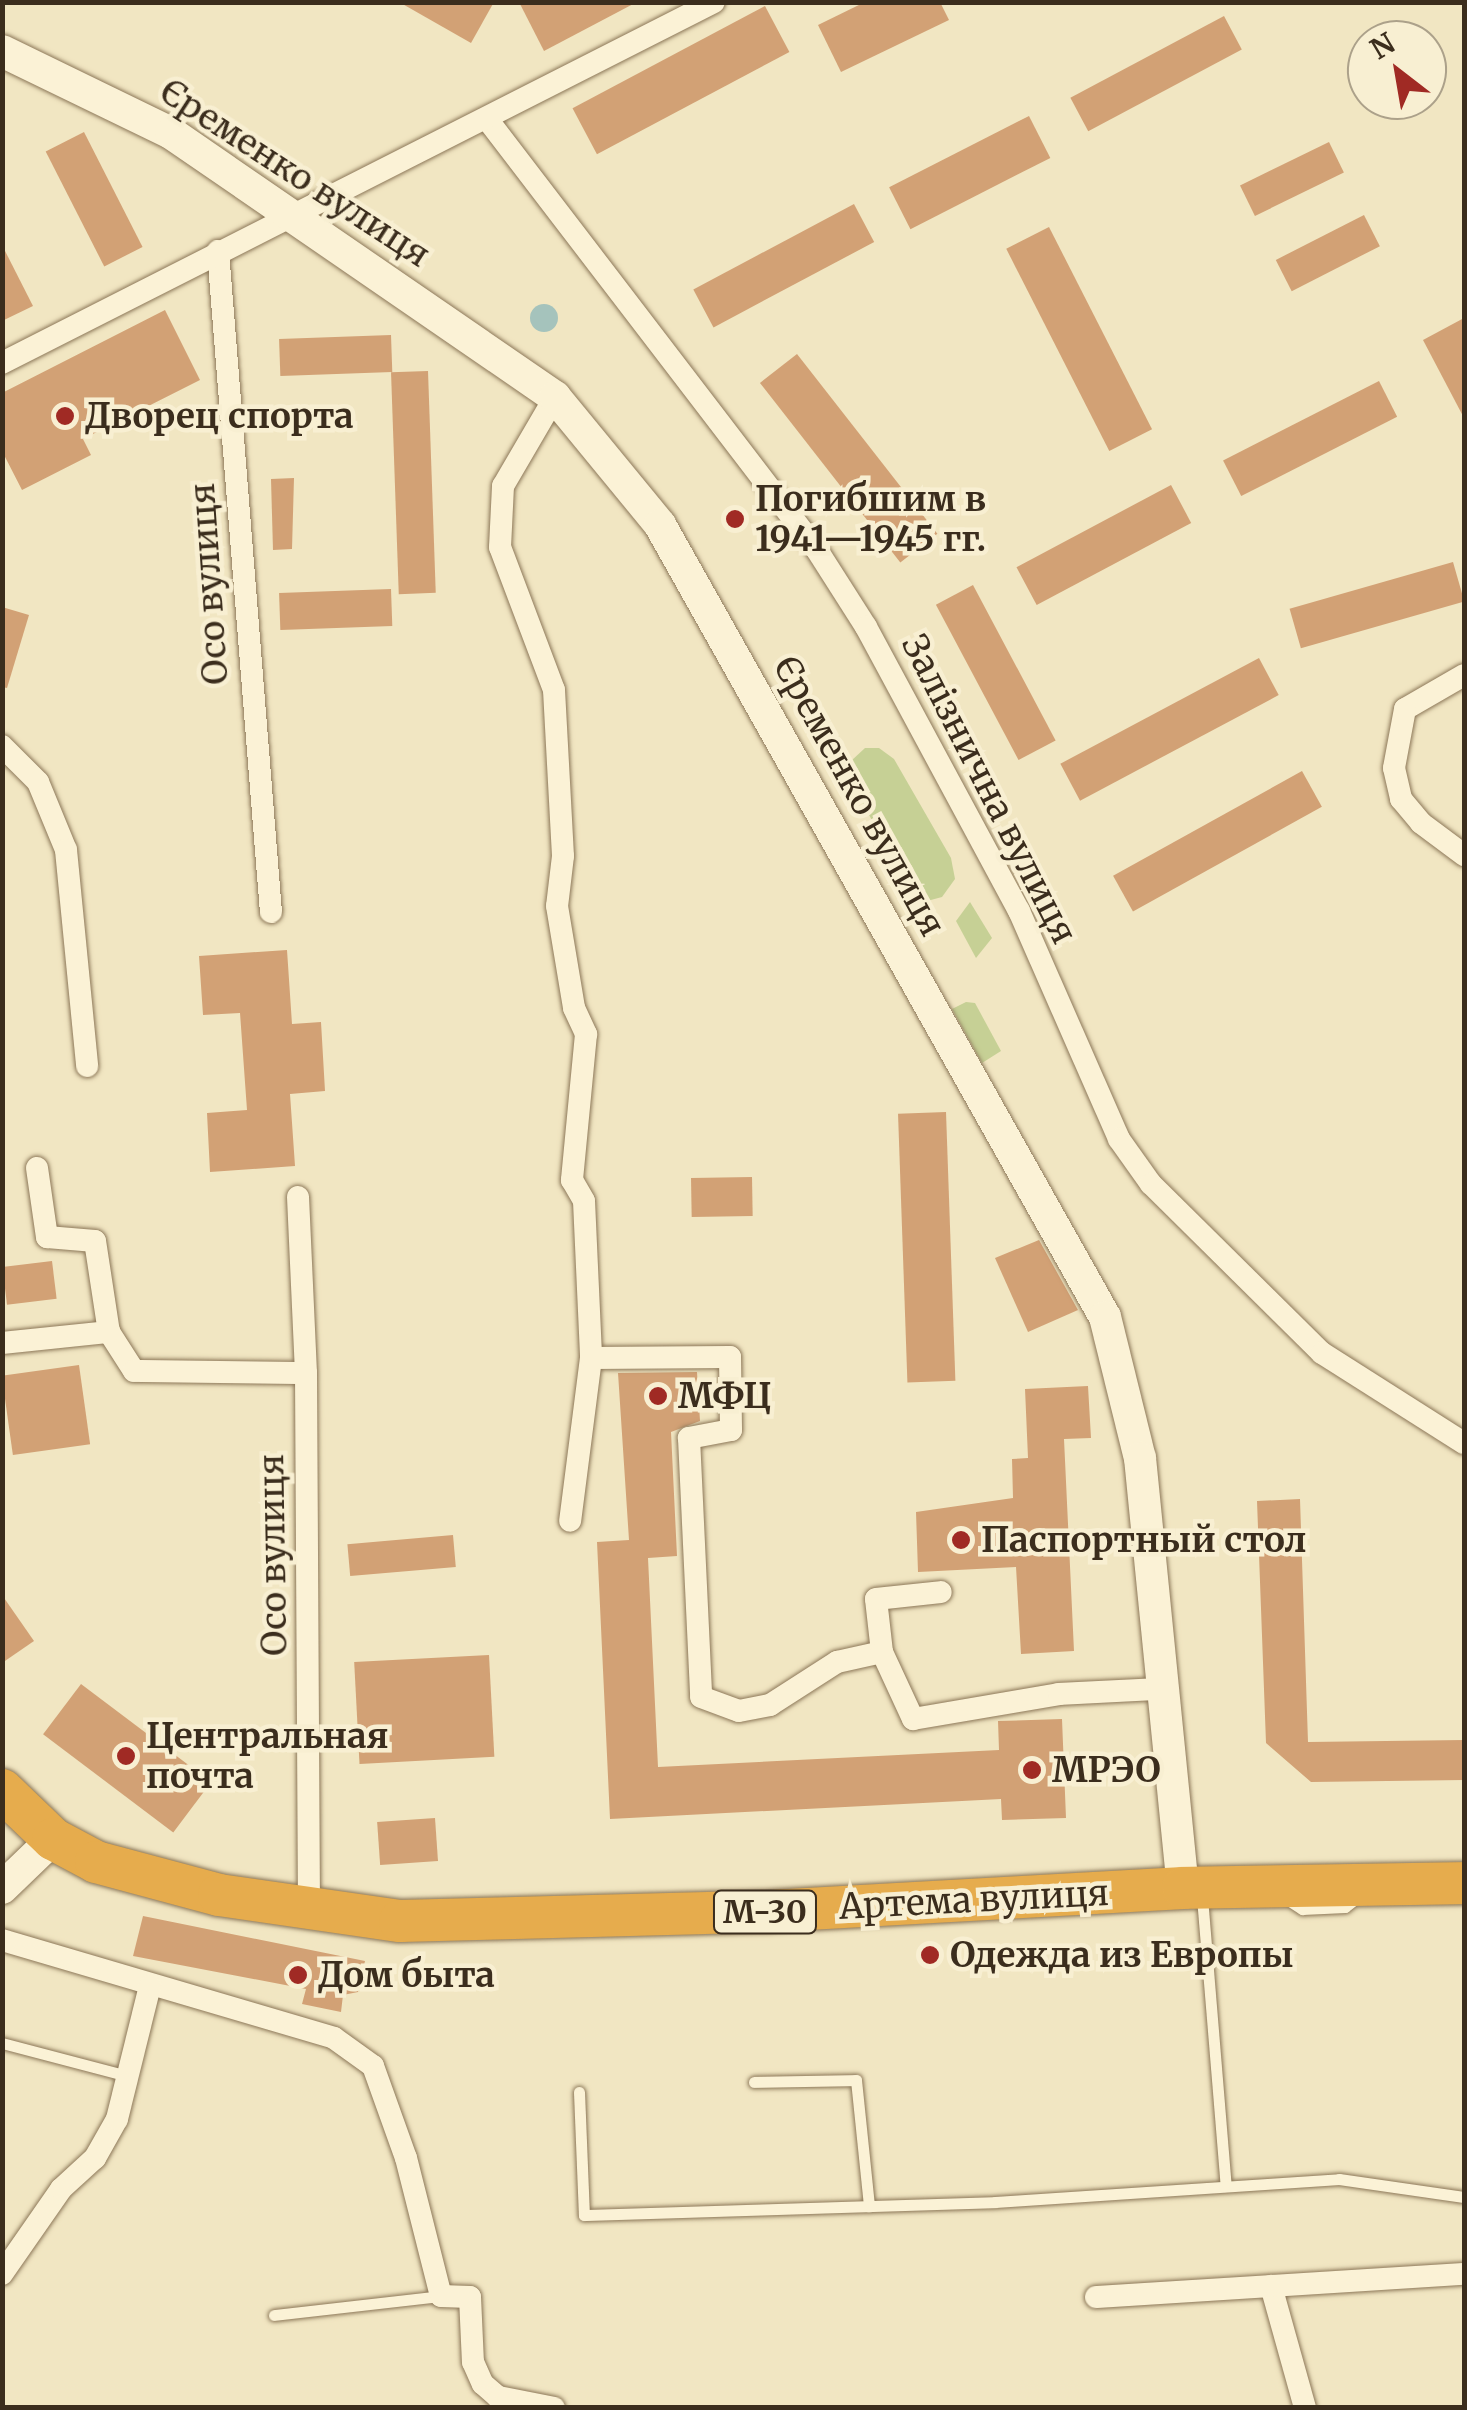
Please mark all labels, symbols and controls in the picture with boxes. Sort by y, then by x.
north arrow [1347,20,1447,120]
text: N [1364,25,1401,67]
street label: Єременко вулиця [152,70,438,276]
place label: Дворец спорта [85,395,353,437]
marker: Дворец спорта [54,405,76,427]
place label: Погибшим в 1941—1945 гг. [755,478,986,560]
street label: Осо вулиця [181,482,237,686]
marker: Погибшим в 1941—1945 гг. [724,508,746,530]
street label: Залізнична вулиця [893,628,1085,950]
street label: Єременко вулиця [765,649,953,943]
place label: МФЦ [678,1375,772,1417]
marker: МФЦ [647,1385,669,1407]
street label: Осо вулиця [250,1454,296,1656]
place label: Паспортный стол [981,1519,1306,1561]
marker: Паспортный стол [950,1529,972,1551]
place label: Центральная почта [146,1715,389,1797]
marker: Центральная почта [115,1745,137,1767]
place label: МРЭО [1052,1749,1161,1791]
marker: МРЭО [1021,1759,1043,1781]
street label: Артема вулиця [838,1872,1110,1928]
road number: М-30 [712,1885,818,1939]
place label: Одежда из Европы [950,1934,1294,1976]
marker: Одежда из Европы [919,1944,941,1966]
place label: Дом быта [318,1954,495,1996]
marker: Дом быта [287,1964,309,1986]

